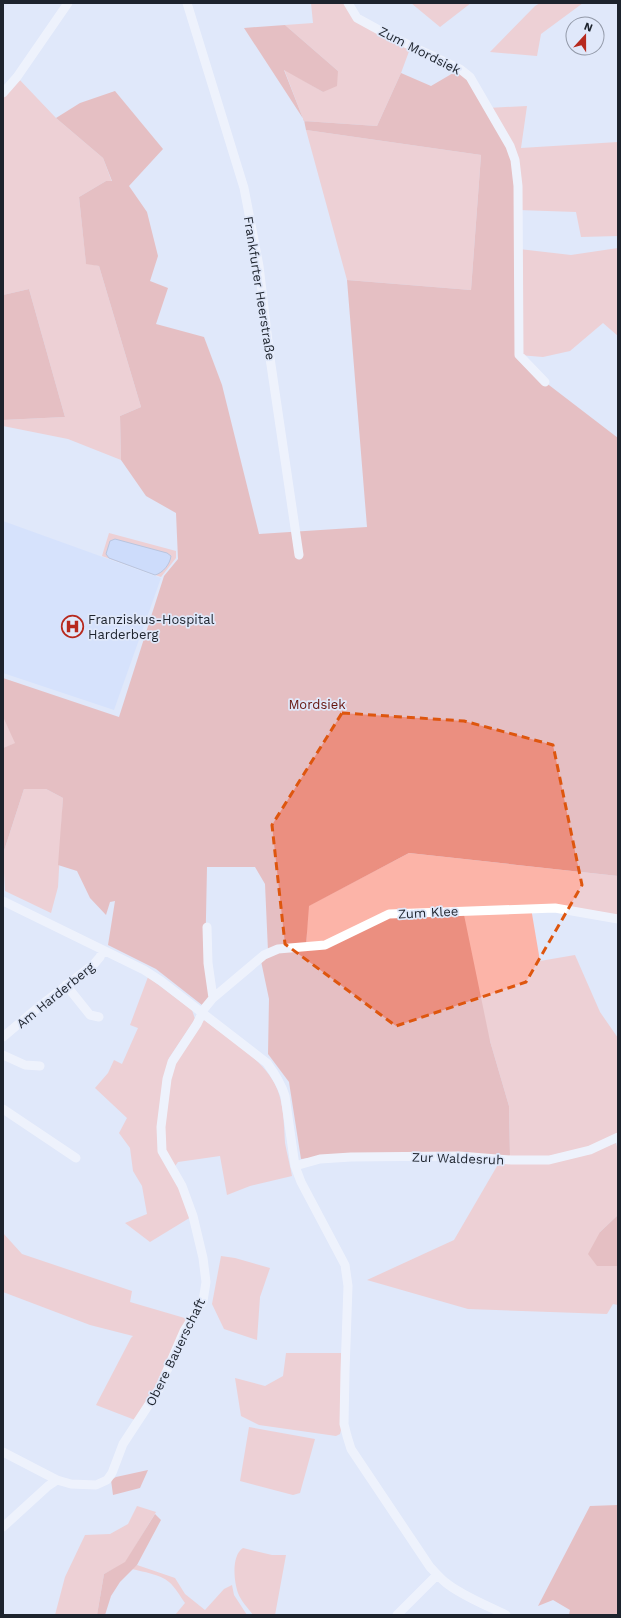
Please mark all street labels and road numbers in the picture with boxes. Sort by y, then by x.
street label: Zum Mordsiek [376,23,464,78]
street label: Frankfurter Heerstraße [241,215,278,361]
street label: Zum Klee [398,903,459,922]
street label: Am Harderberg [13,959,97,1031]
street label: Zur Waldesruh [412,1149,504,1168]
street label: Obere Bauerschaft [143,1295,208,1409]

